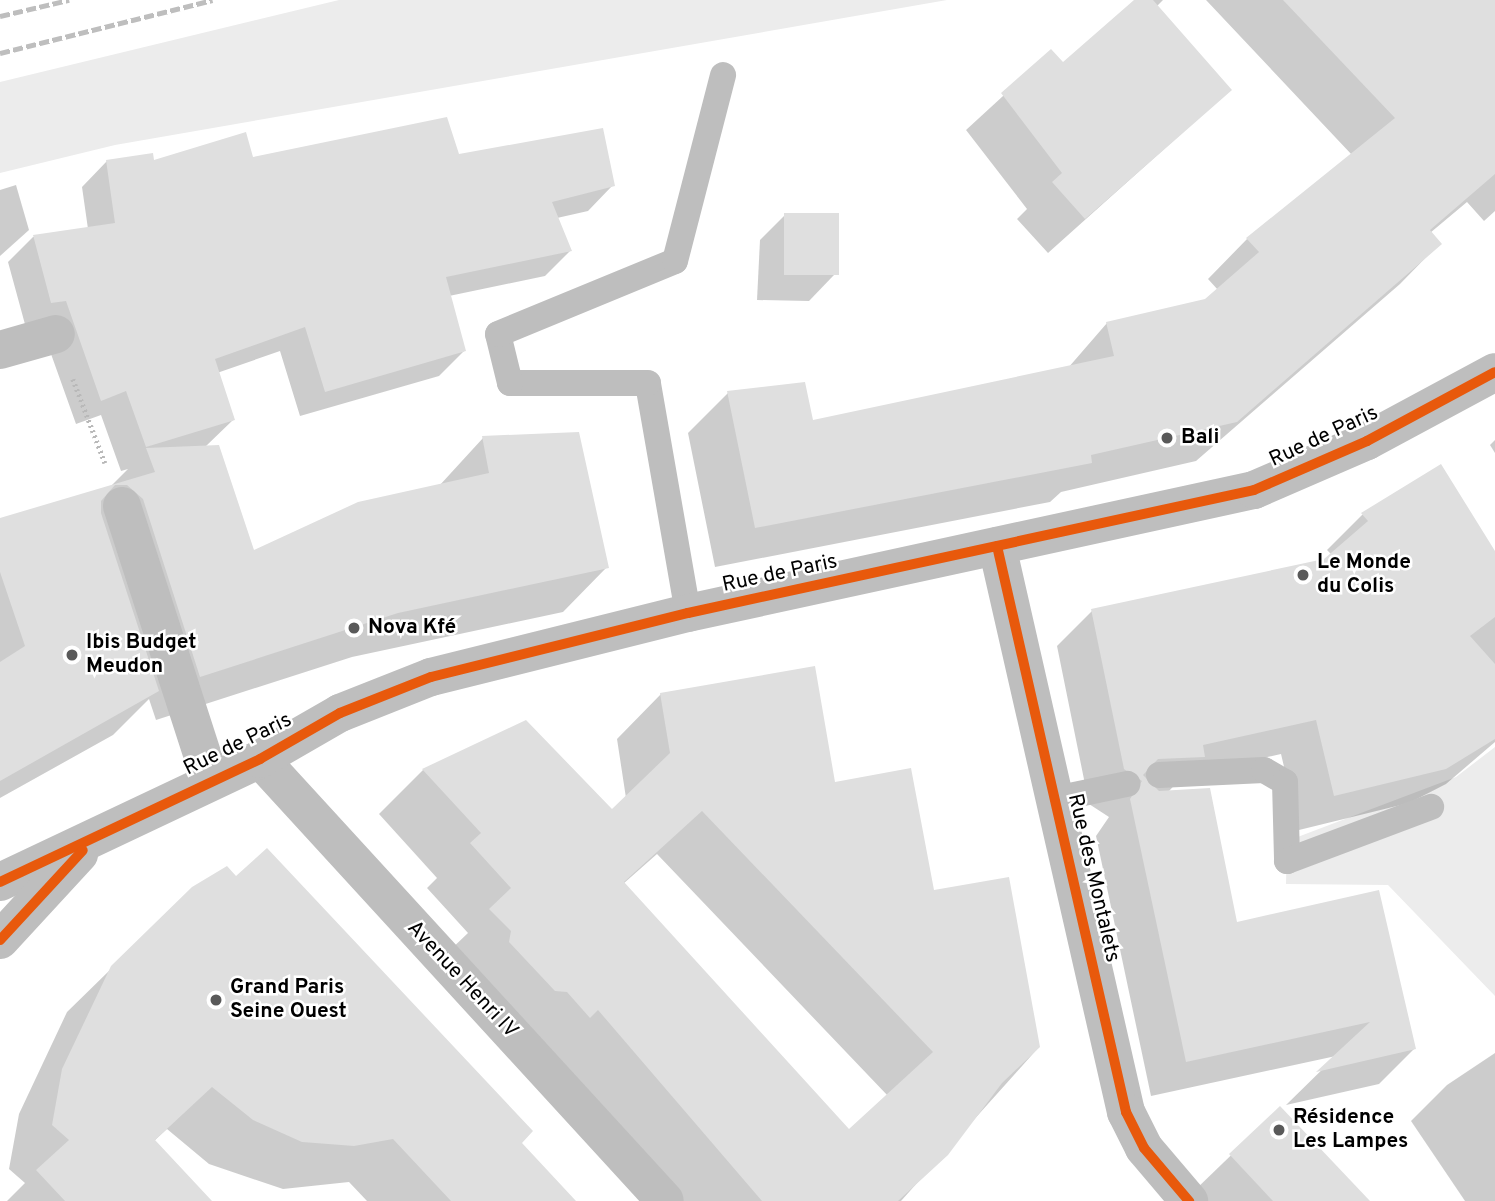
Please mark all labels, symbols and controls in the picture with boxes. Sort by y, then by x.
street label: Rue de Paris [1266,401,1382,473]
place label: Bali [1181,425,1219,451]
marker: Bali [1159,430,1175,446]
street label: Rue de Paris [720,550,840,598]
place label: Le Monde du Colis [1317,550,1411,600]
marker: Le Monde du Colis [1295,567,1311,583]
place label: Nova Kfé [368,615,456,641]
marker: Nova Kfé [346,620,362,636]
place label: Ibis Budget Meudon [86,630,196,680]
marker: Ibis Budget Meudon [64,647,80,663]
street label: Rue de Paris [180,708,296,782]
street label: Rue des Montalets [1061,791,1125,965]
street label: Avenue Henri IV [401,916,523,1044]
place label: Grand Paris Seine Ouest [230,975,347,1025]
marker: Grand Paris Seine Ouest [208,992,224,1008]
place label: Résidence Les Lampes [1293,1105,1408,1155]
marker: Résidence Les Lampes [1271,1122,1287,1138]

